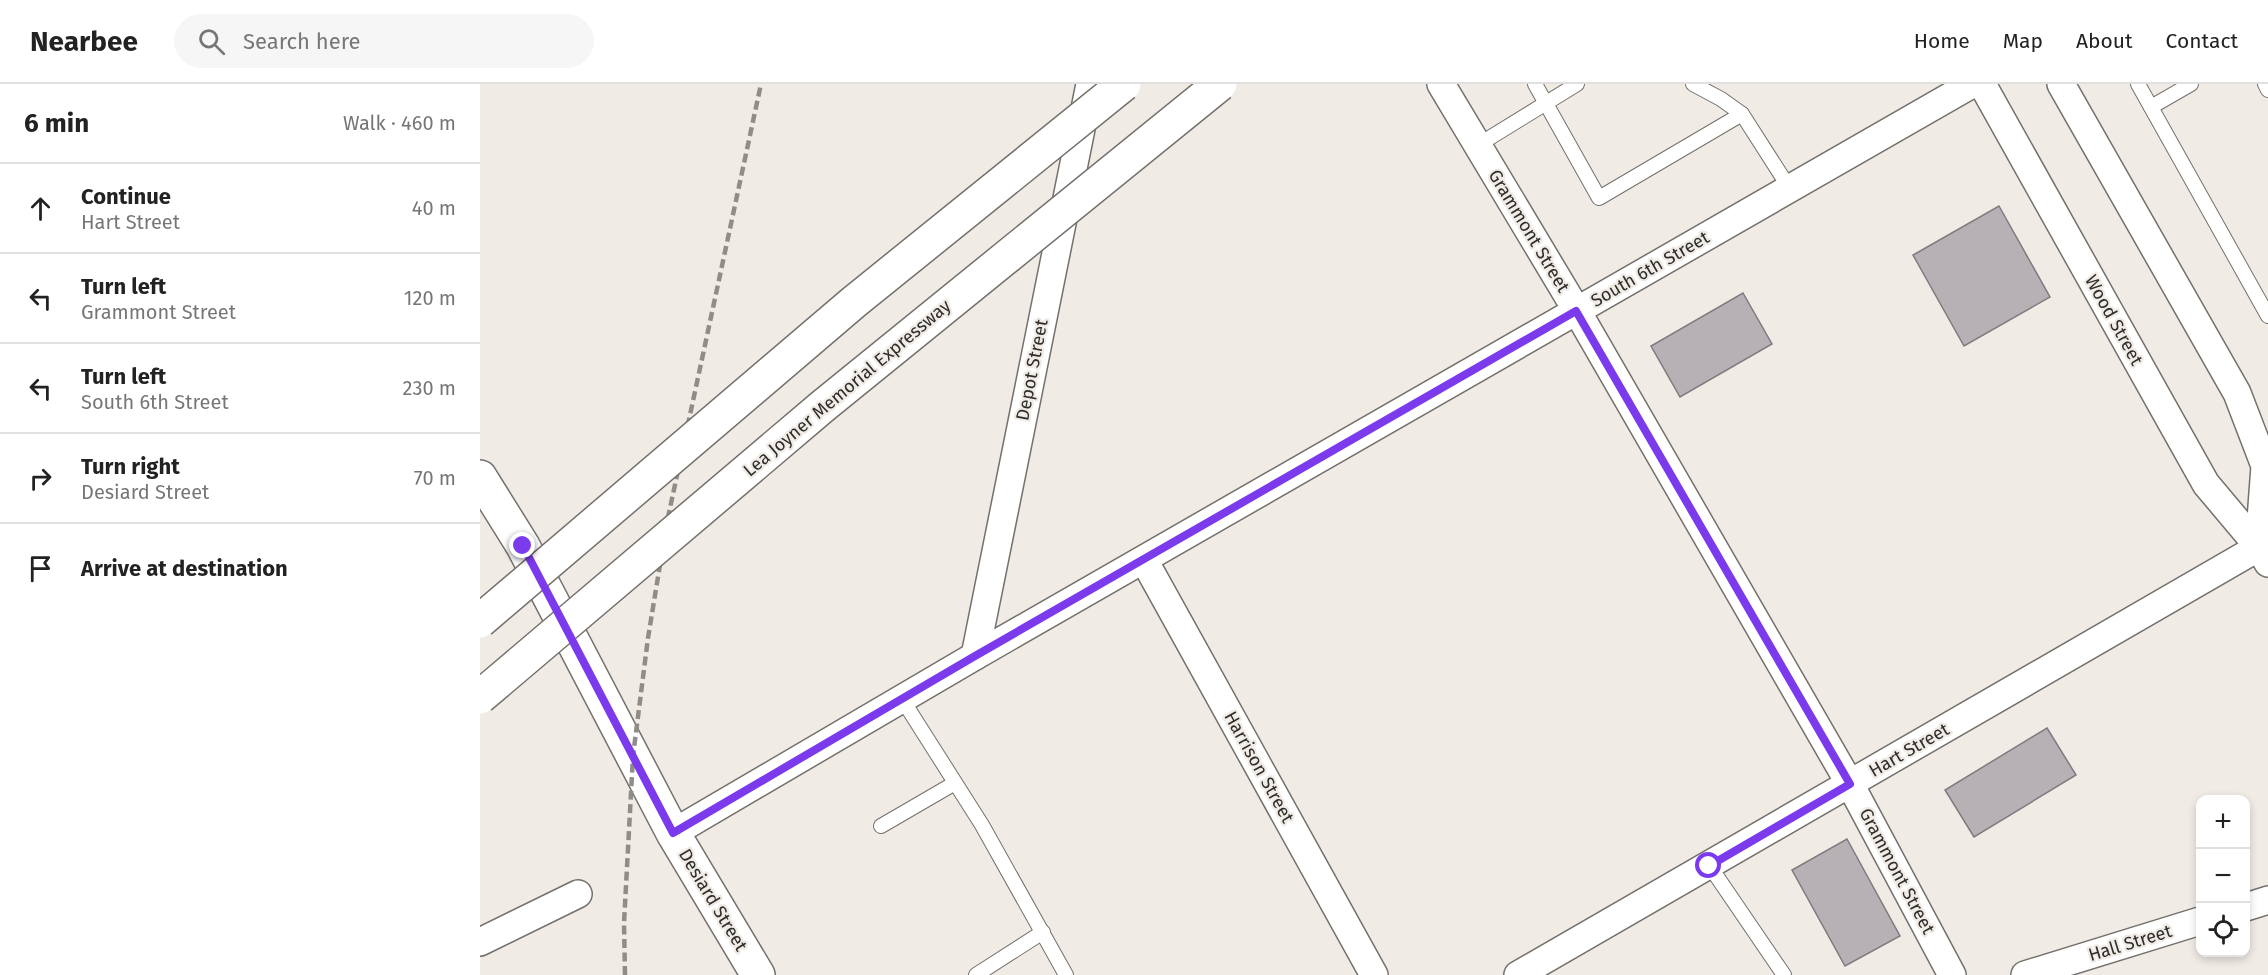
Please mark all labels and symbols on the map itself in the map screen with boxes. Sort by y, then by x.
street label: Grammont Street [1484,166,1575,297]
street label: South 6th Street [1587,226,1713,312]
street label: Wood Street [2080,271,2148,370]
street label: Lea Joyner Memorial Expressway [739,295,955,481]
street label: Depot Street [1011,317,1053,423]
route end [509,532,535,558]
street label: Harrison Street [1219,707,1299,827]
street label: Hart Street [1865,718,1954,782]
street label: Grammont Street [1855,804,1940,938]
street label: Desiard Street [674,845,752,956]
route start [1695,852,1721,878]
street label: Hall Street [2086,920,2175,966]

